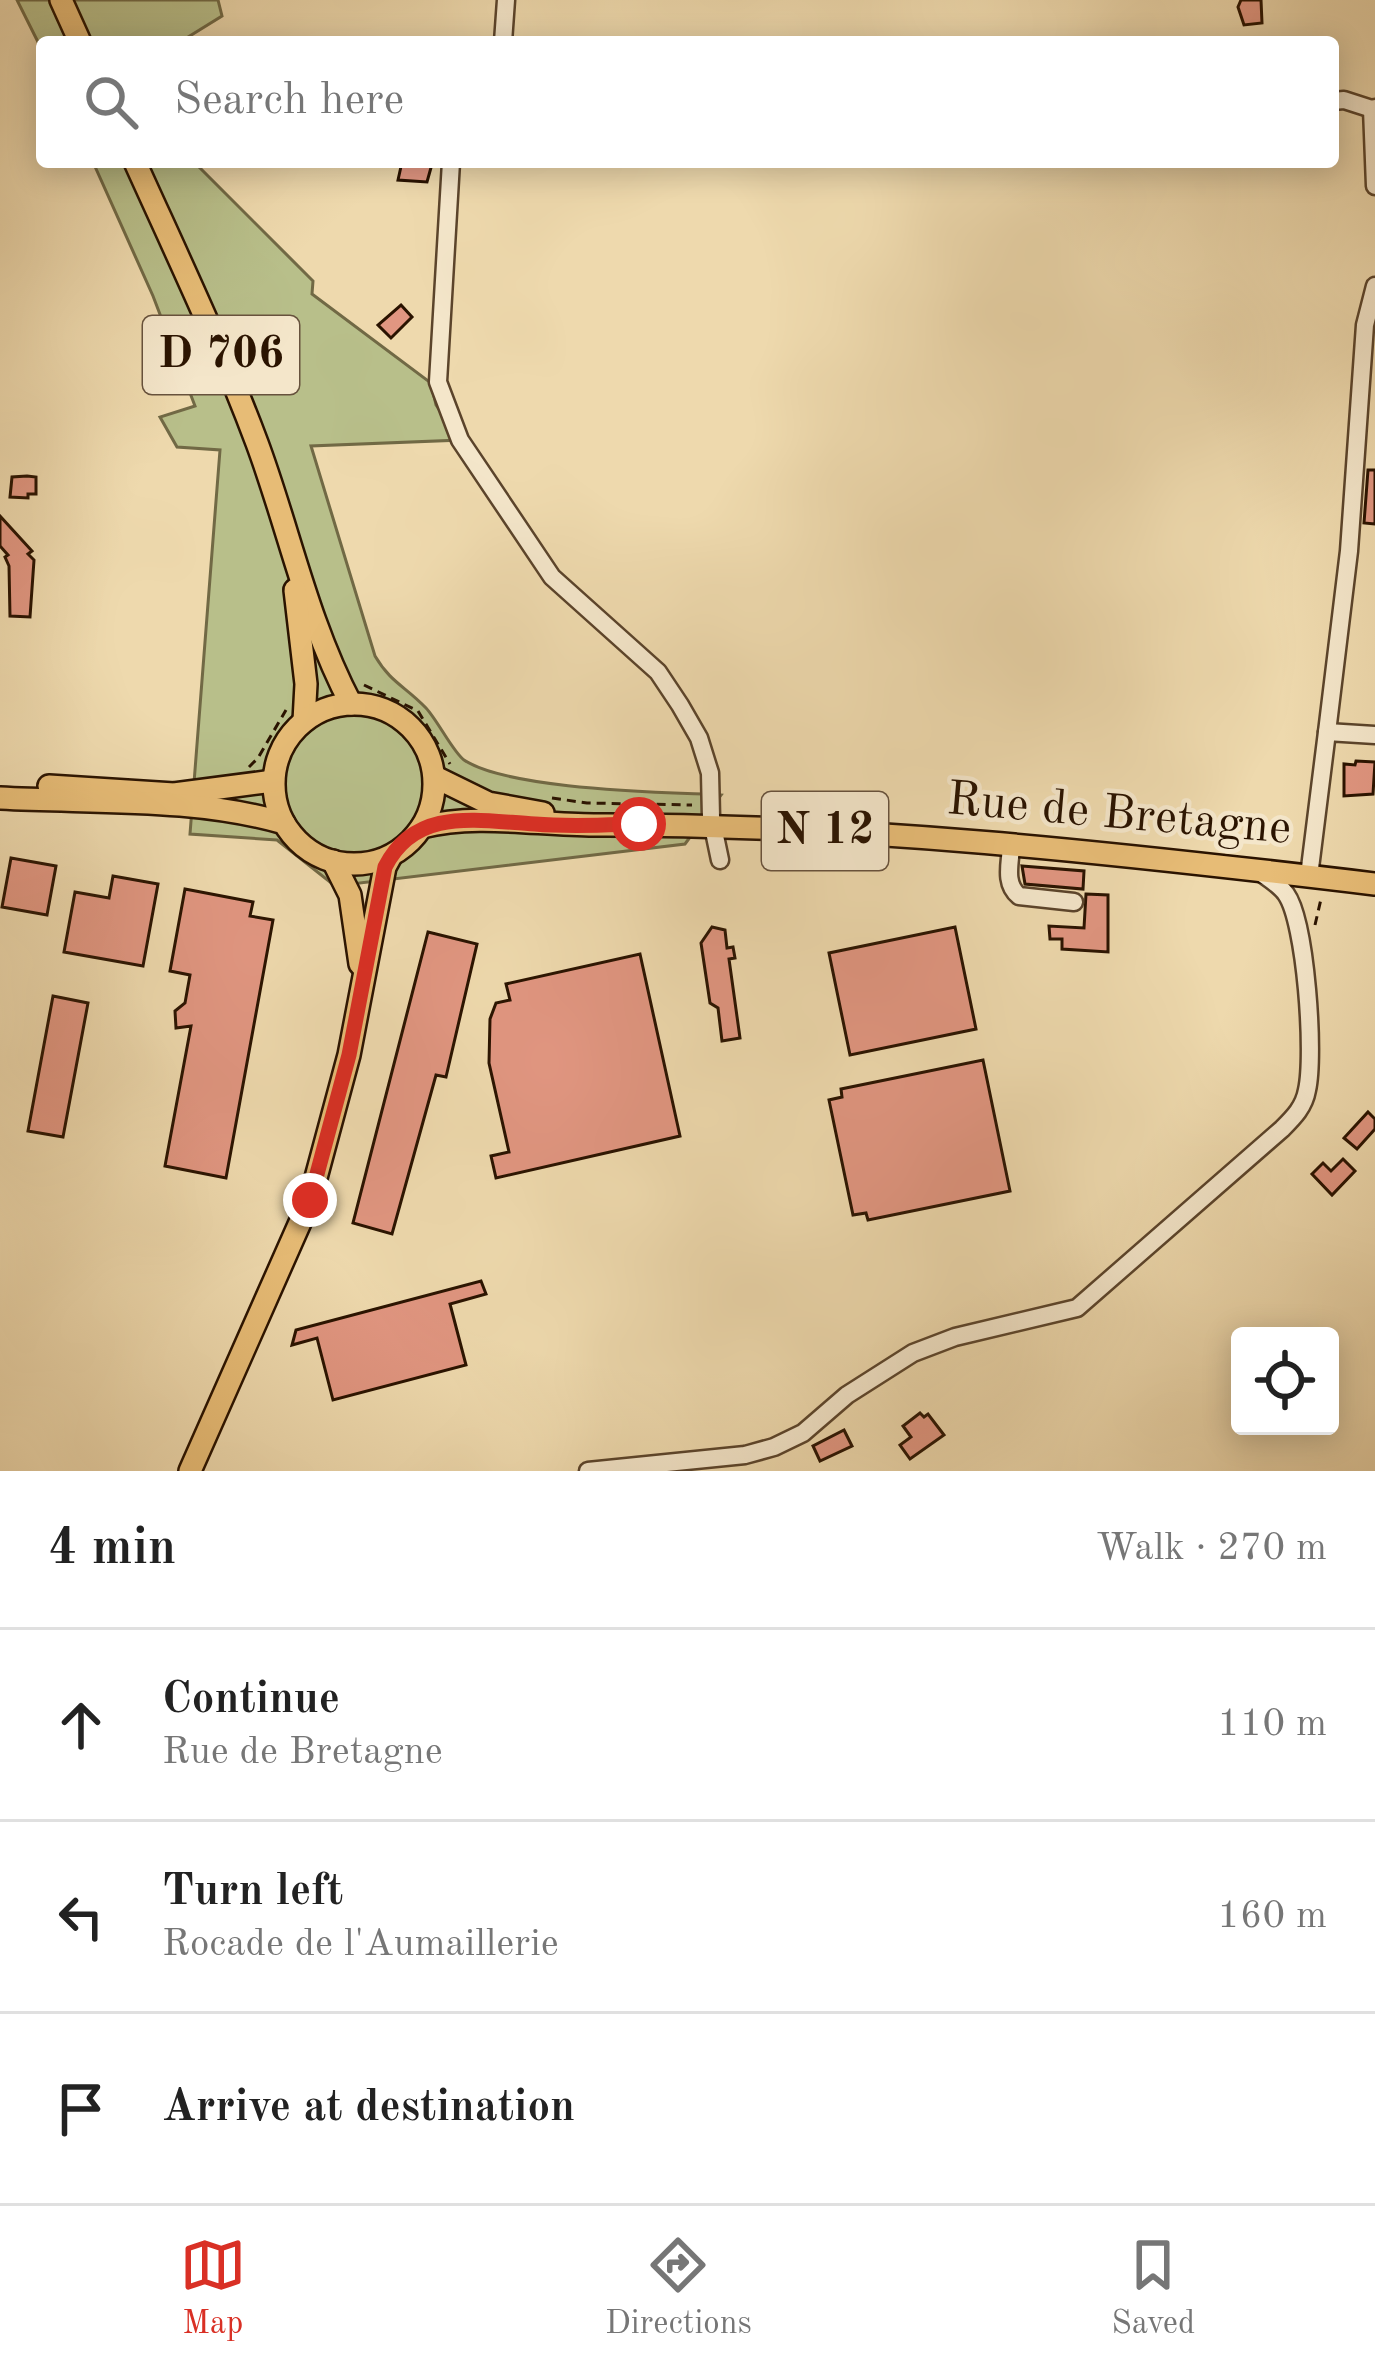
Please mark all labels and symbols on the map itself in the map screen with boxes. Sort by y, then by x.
road number: D 706 [143,316,299,394]
street label: Rue de Bretagne [945,776,1293,854]
road number: N 12 [762,792,888,870]
route start [612,797,666,851]
route end [283,1173,337,1227]

